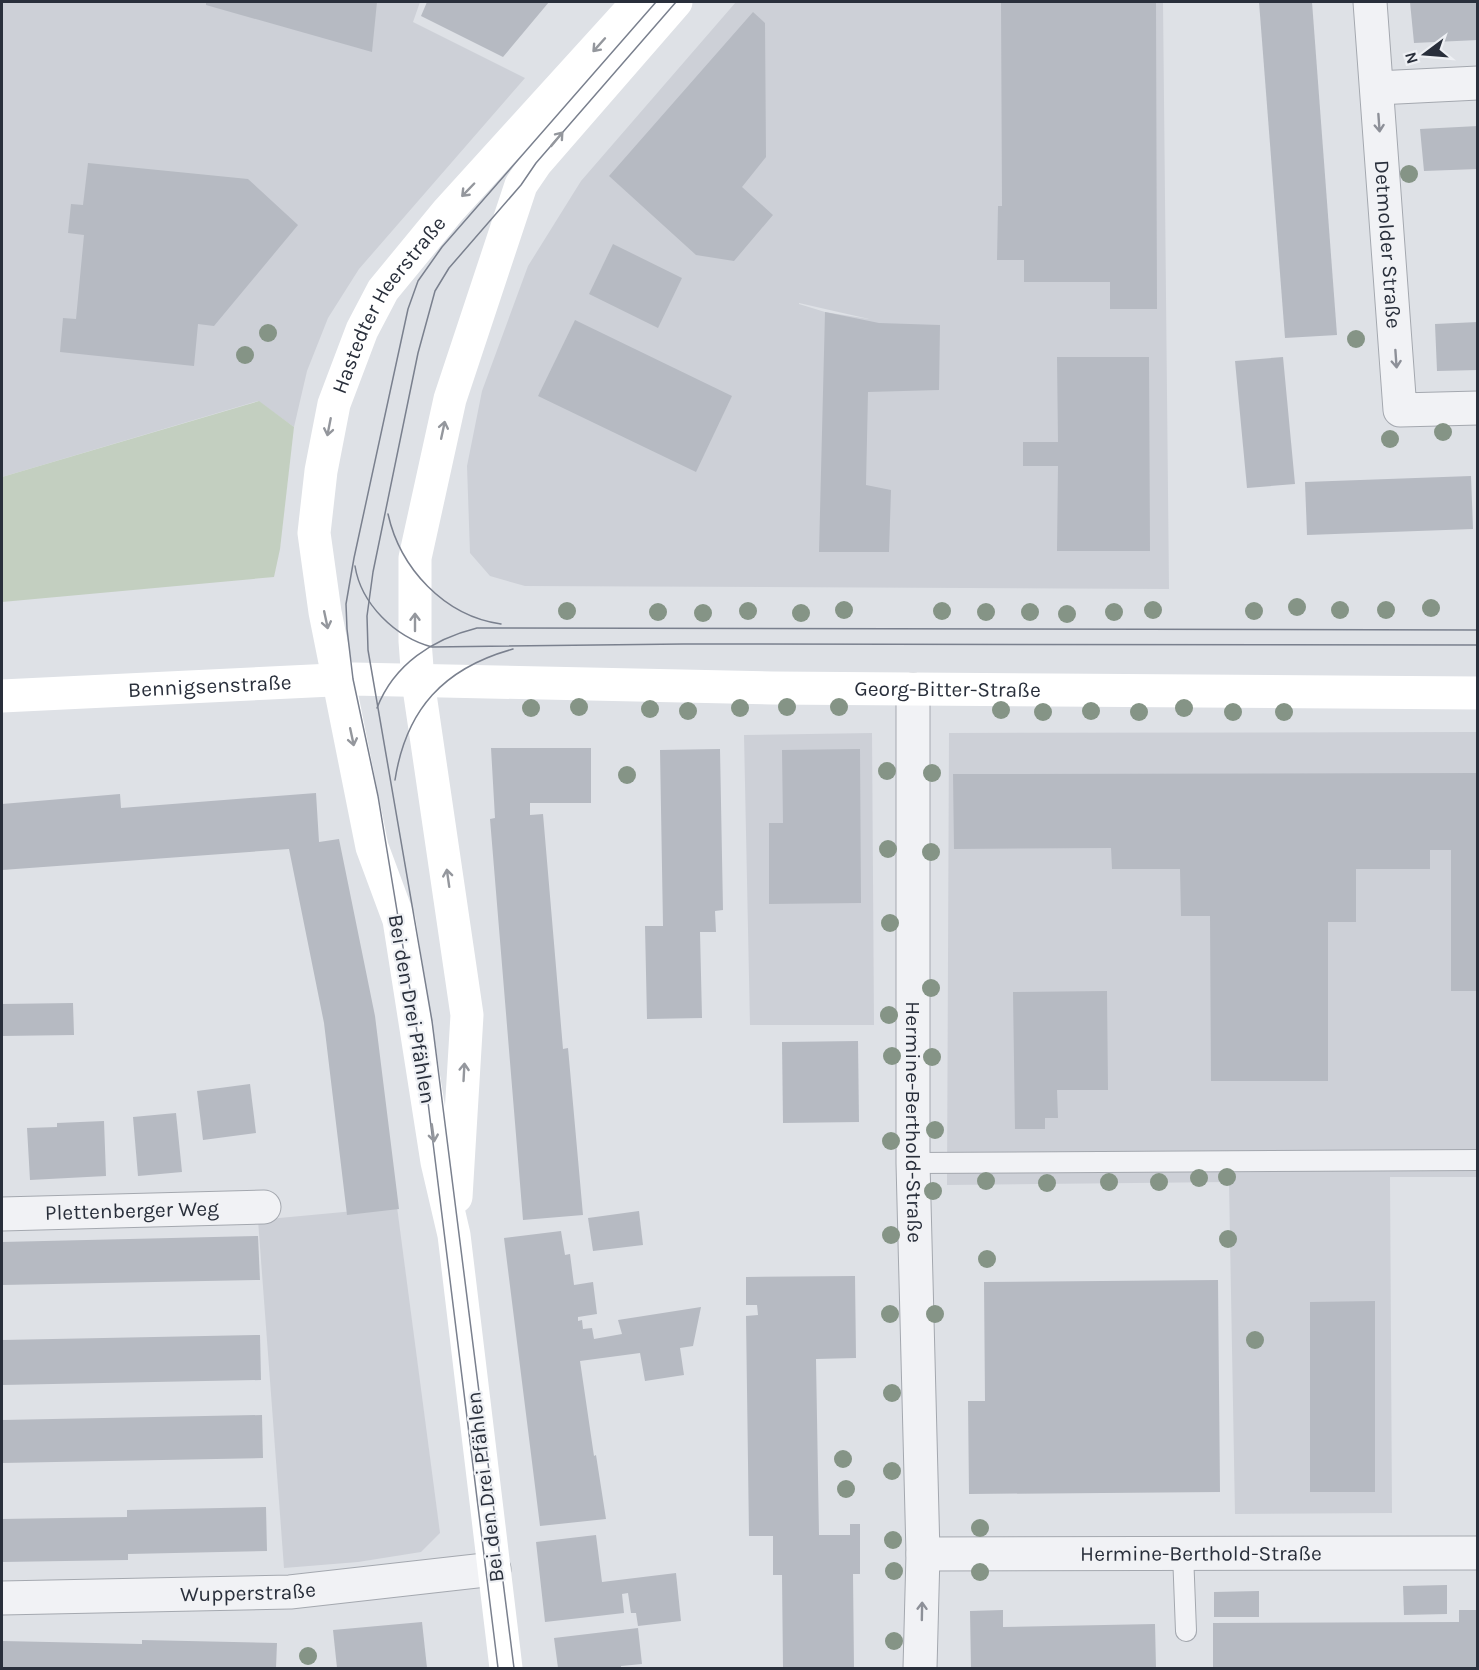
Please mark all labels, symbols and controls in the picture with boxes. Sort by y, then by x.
north arrow [1395,24,1455,84]
one-way arrow [592,37,606,52]
text: N [1400,50,1422,66]
one-way arrow [1374,112,1385,132]
one-way arrow [550,132,564,147]
street label: Detmolder Straße [1370,159,1406,329]
one-way arrow [461,182,475,197]
street label: Hastedter Heerstraße [327,211,451,397]
one-way arrow [1391,349,1402,369]
one-way arrow [323,416,334,436]
one-way arrow [438,421,449,441]
one-way arrow [321,610,333,629]
one-way arrow [409,613,421,633]
street label: Bennigsenstraße [127,670,292,702]
street label: Georg-Bitter-Straße [854,677,1041,702]
one-way arrow [346,727,358,746]
one-way arrow [442,869,453,889]
street label: Bei den Drei Pfählen [384,912,440,1106]
street label: Hermine-Berthold-Straße [901,1001,927,1243]
one-way arrow [459,1062,470,1082]
one-way arrow [427,1122,438,1142]
street label: Plettenberger Weg [45,1196,219,1225]
street label: Bei den Drei Pfählen [461,1390,509,1584]
street label: Hermine-Berthold-Straße [1080,1541,1322,1566]
street label: Wupperstraße [180,1577,317,1606]
one-way arrow [916,1602,928,1622]

